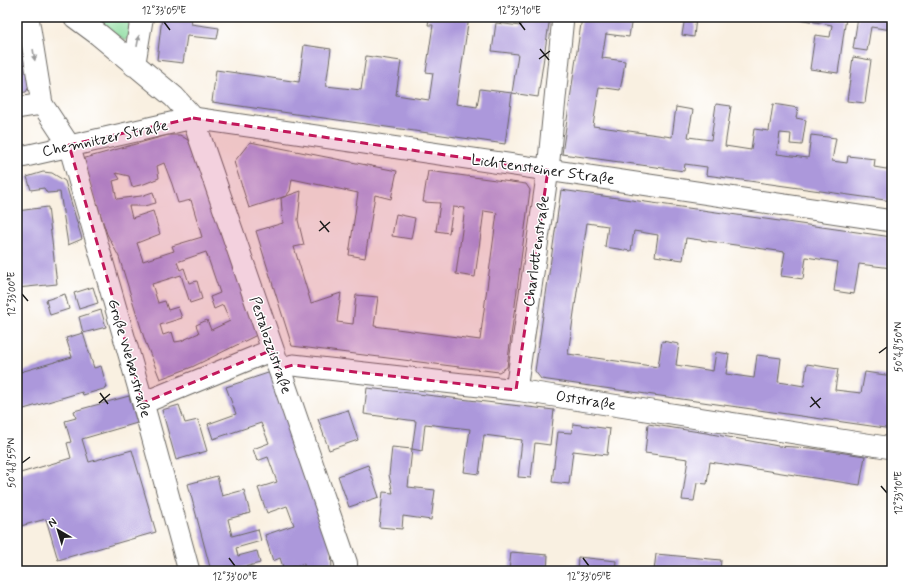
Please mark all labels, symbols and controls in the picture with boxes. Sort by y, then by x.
text: 12°33'05"E [142,4,186,18]
text: 12°33'10"E [497,4,541,18]
one-way arrow [135,35,141,47]
one-way arrow [31,49,37,62]
street label: Chemnitzer Straße [40,116,170,162]
street label: Lichtensteiner Straße [470,150,616,190]
street label: Charlottenstraße [519,194,555,308]
text: 12°33'00"E [5,271,19,316]
street label: Pestalozzistraße [244,294,296,397]
street label: Große Weberstraße [103,297,156,420]
text: 50°48'50"N [892,321,906,372]
street label: Oststraße [554,386,617,416]
text: 50°48'55"N [5,438,19,488]
text: 12°33'10"E [892,471,906,515]
north arrow [38,510,78,550]
text: N [45,515,60,531]
text: 12°33'00"E [213,570,258,584]
text: 12°33'05"E [567,570,611,584]

